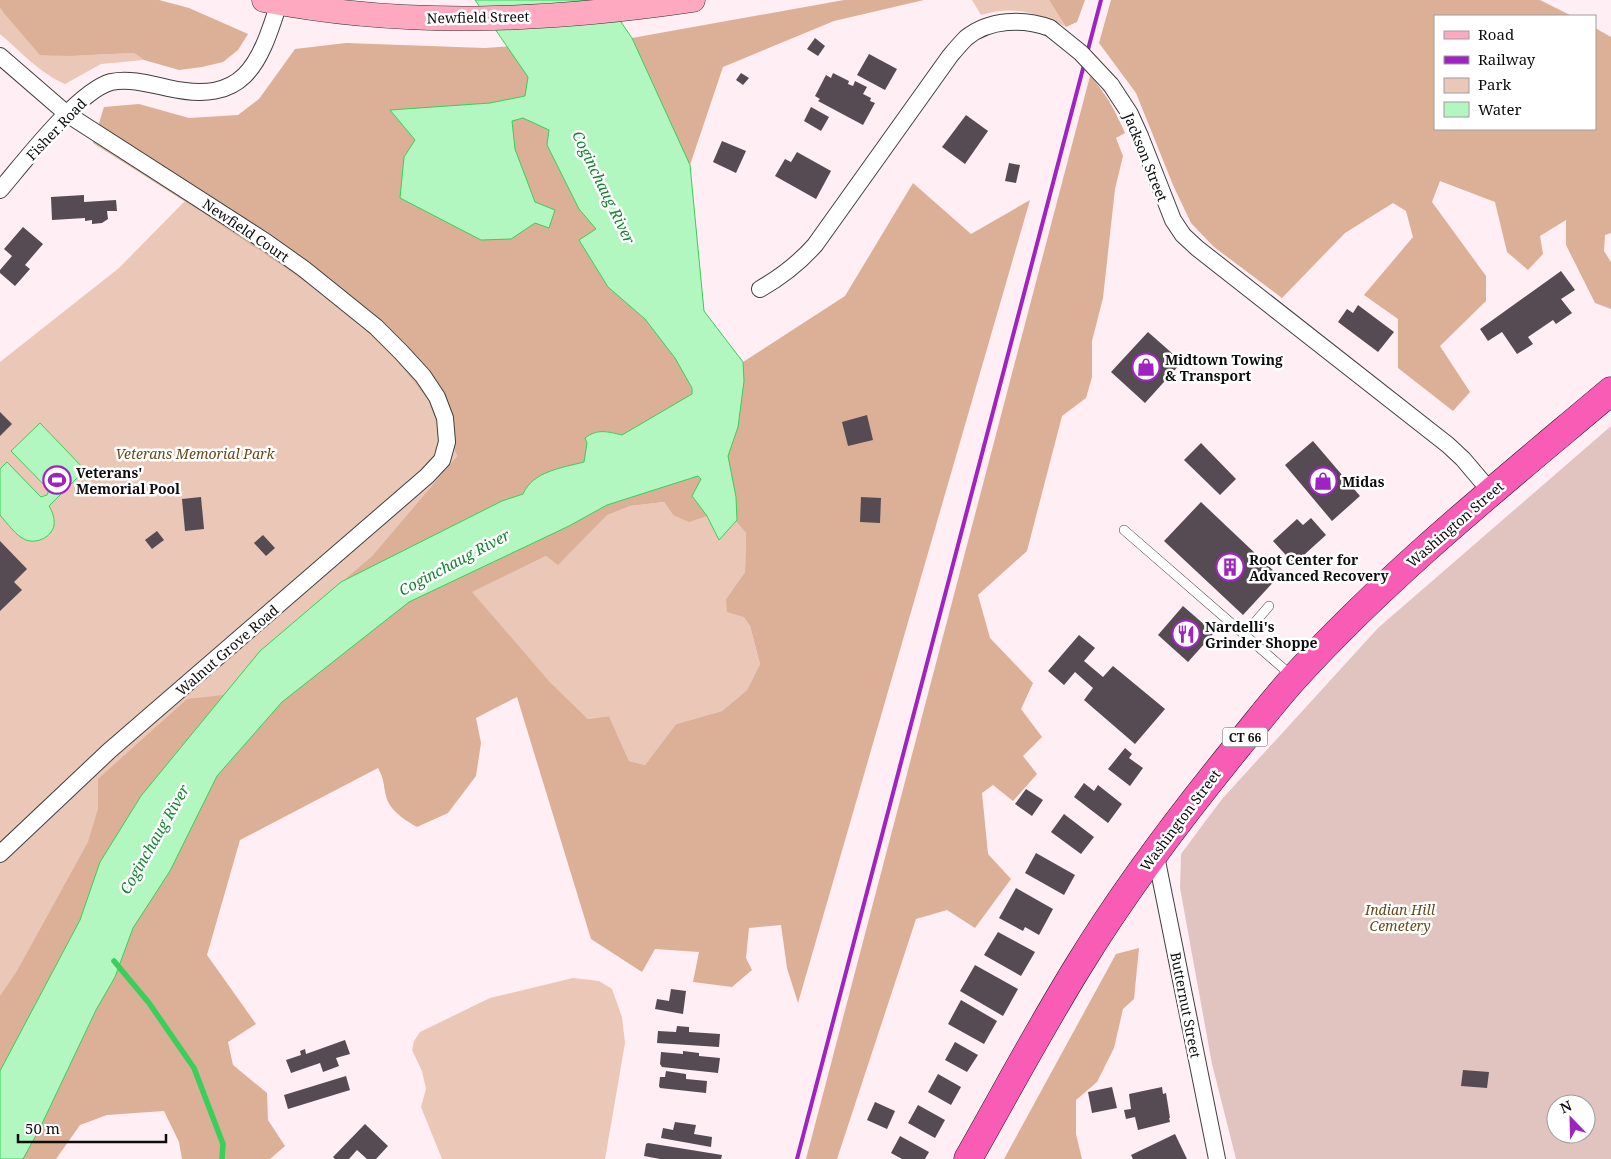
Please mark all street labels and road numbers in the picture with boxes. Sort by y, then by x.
street label: Newfield Street [427,7,530,27]
street label: Fisher Road [22,94,91,164]
street label: Jackson Street [1119,109,1172,204]
street label: Newfield Court [199,194,293,266]
street label: Washington Street [1403,477,1508,571]
street label: Walnut Grove Road [172,600,283,700]
road number: CT 66 [1222,728,1268,746]
street label: Washington Street [1136,765,1224,875]
street label: Butternut Street [1166,950,1206,1060]

